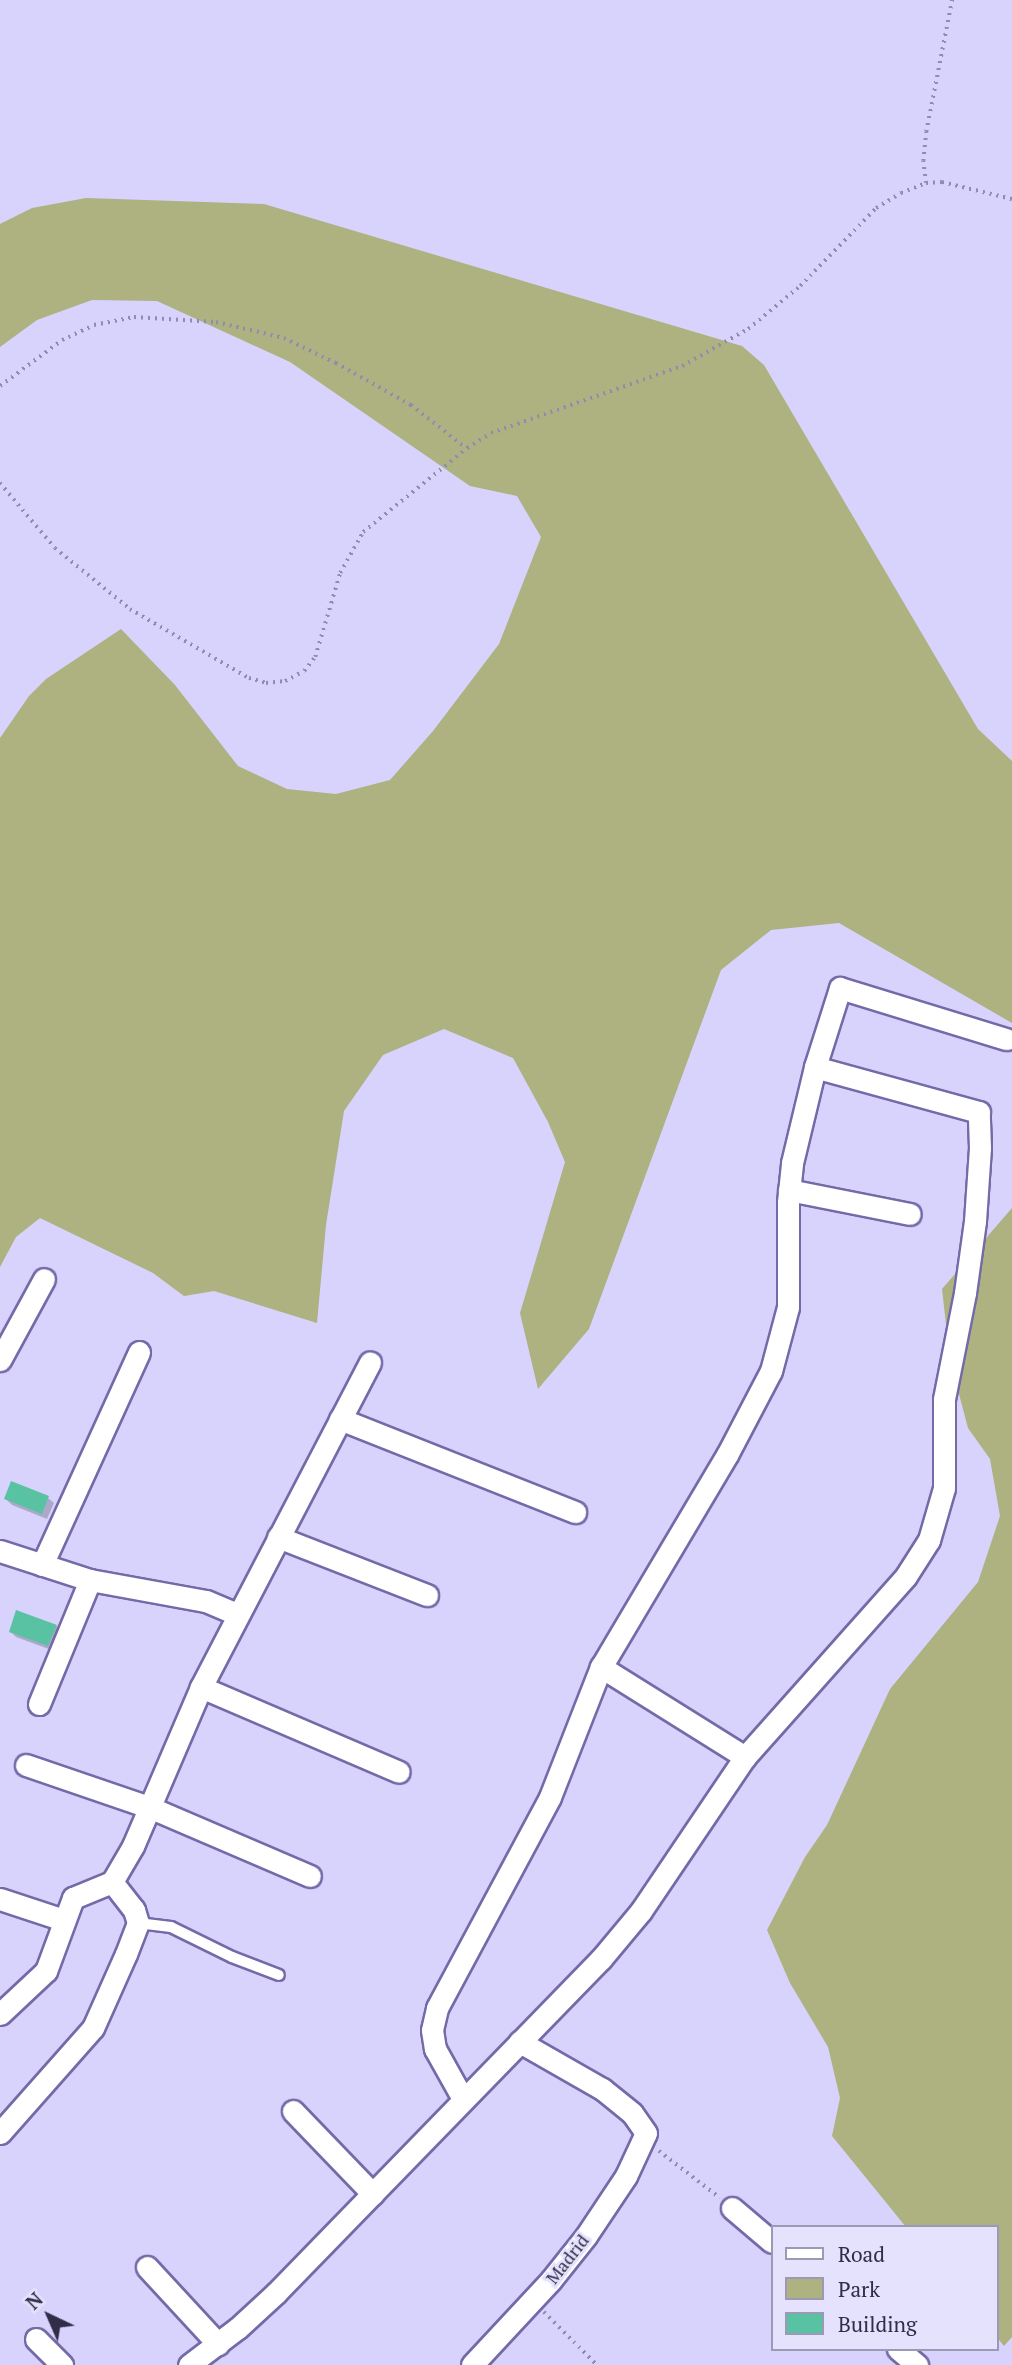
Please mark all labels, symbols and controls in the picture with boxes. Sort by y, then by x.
legend [771,2225,998,2351]
street label: Madrid [541,2230,593,2288]
text: Road [838,2240,885,2268]
text: Park [838,2275,880,2303]
north arrow [14,2281,84,2351]
text: N [20,2287,48,2315]
text: Building [838,2310,917,2338]

